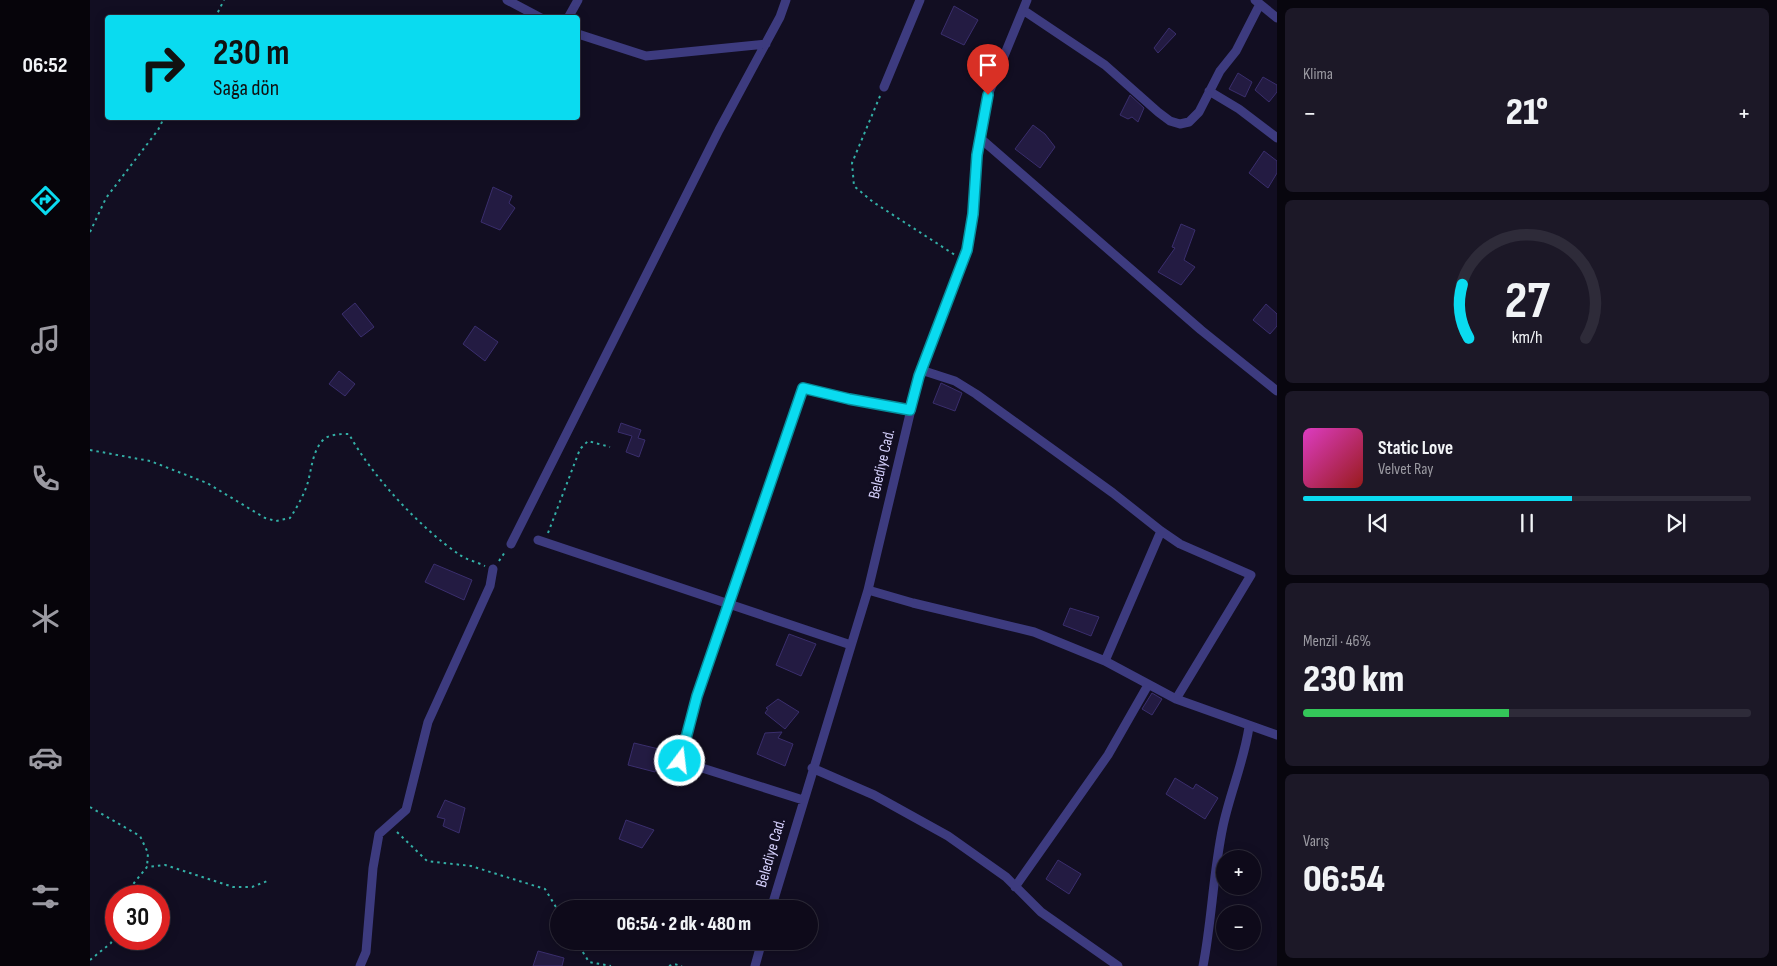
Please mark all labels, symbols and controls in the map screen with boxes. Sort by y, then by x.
text: 230 m [213,32,289,75]
icon: right [130,35,195,100]
pin [967,44,1009,95]
icon: arrive [974,51,1002,79]
text: 06:52 [22,52,68,79]
text: Klima [1303,65,1333,84]
text: Sağa dön [213,75,279,102]
text: 21° [1506,90,1548,135]
text: − [1303,97,1317,130]
text: + [1737,97,1751,130]
icon: directions [28,183,63,218]
text: 27 [1504,270,1550,333]
icon: music [28,322,63,357]
text: km/h [1512,327,1542,348]
street label: Belediye Cad. [865,427,899,501]
text: Static Love [1378,437,1453,460]
text: Velvet Ray [1378,460,1433,479]
icon: phone [28,461,63,496]
icon: previous [1364,509,1392,537]
icon: pause [1513,509,1541,537]
icon: next [1662,509,1690,537]
icon: climate [28,601,63,636]
text: Menzil · 46% [1303,632,1371,651]
text: 230 km [1303,657,1404,702]
position arrow [653,734,705,786]
icon: car [28,740,63,775]
street label: Belediye Cad. [752,816,790,890]
text: Varış [1303,832,1329,851]
map controls [1216,850,1261,950]
button: + [1216,850,1261,895]
text: 06:54 [1303,857,1385,902]
icon: filters [28,879,63,914]
speed limit sign: 30 [105,885,170,950]
button: − [1216,905,1261,950]
text: 06:54 · 2 dk · 480 m [617,913,751,936]

